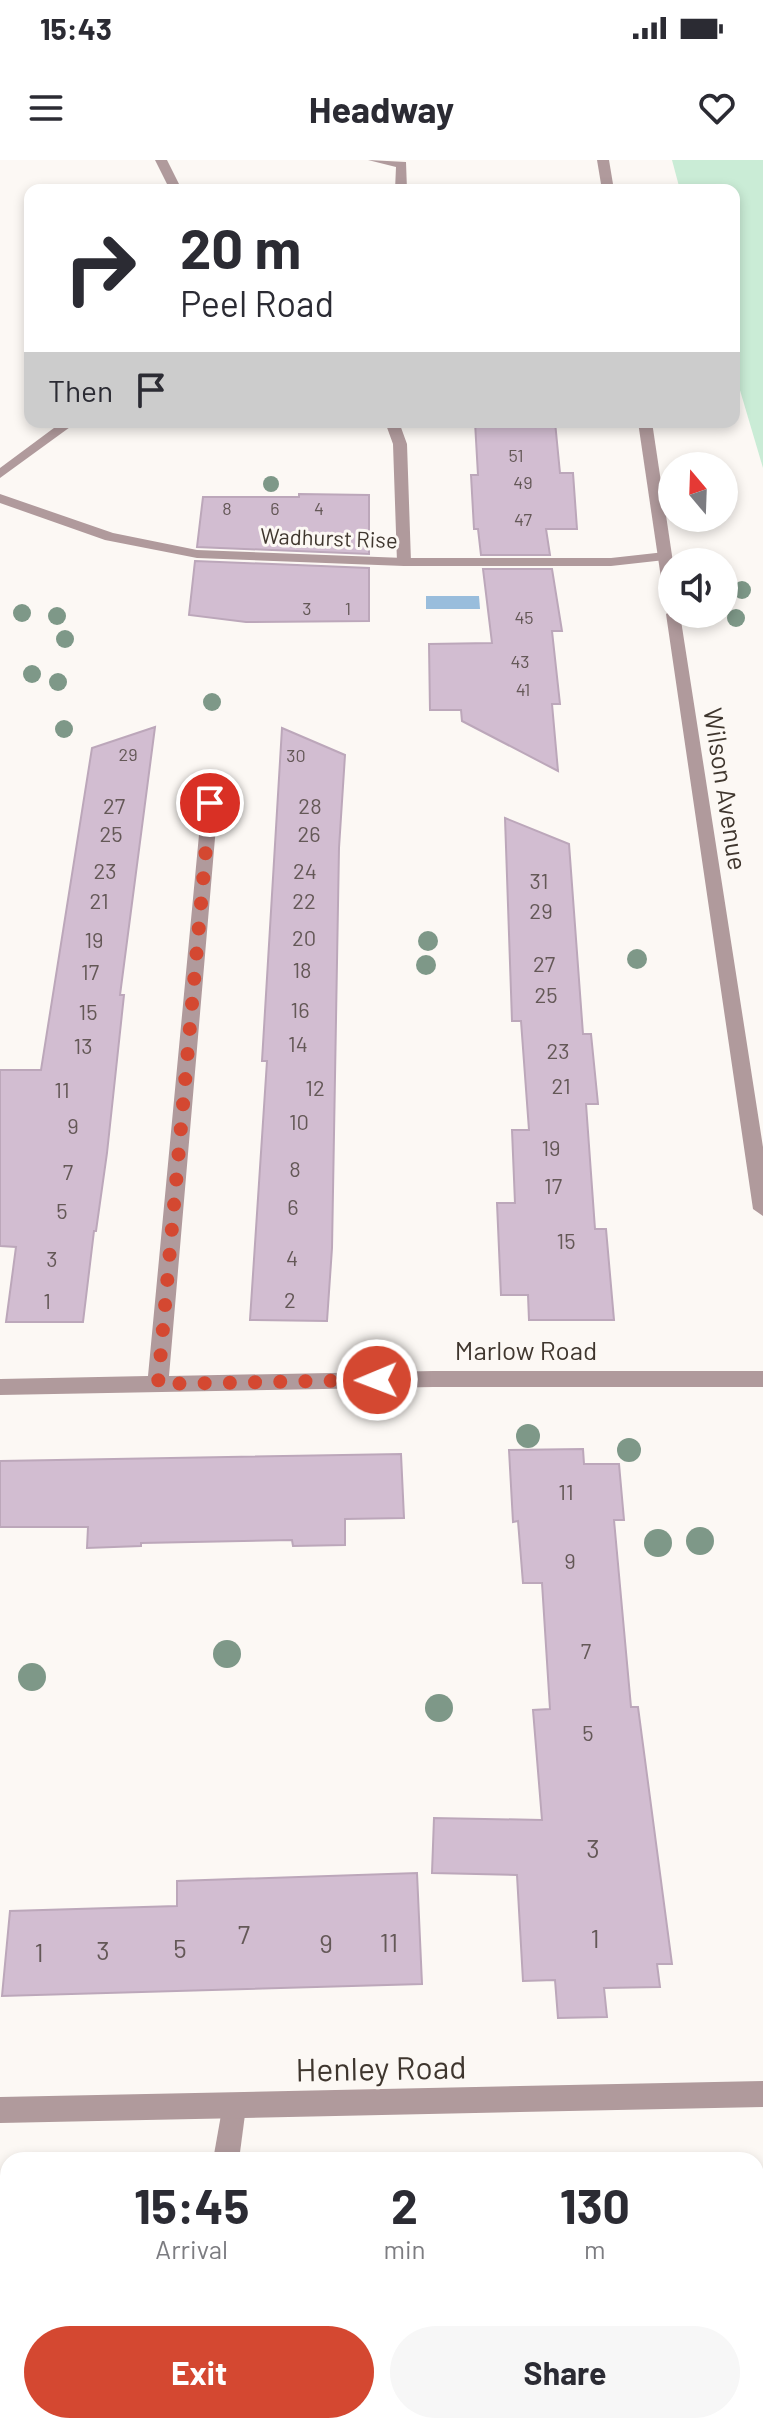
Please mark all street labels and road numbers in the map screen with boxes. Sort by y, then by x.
street label: Wadhurst Rise [260,522,398,552]
street label: Wilson Avenue [698,705,755,872]
street label: Marlow Road [455,1334,597,1365]
street label: Henley Road [295,2047,467,2087]

